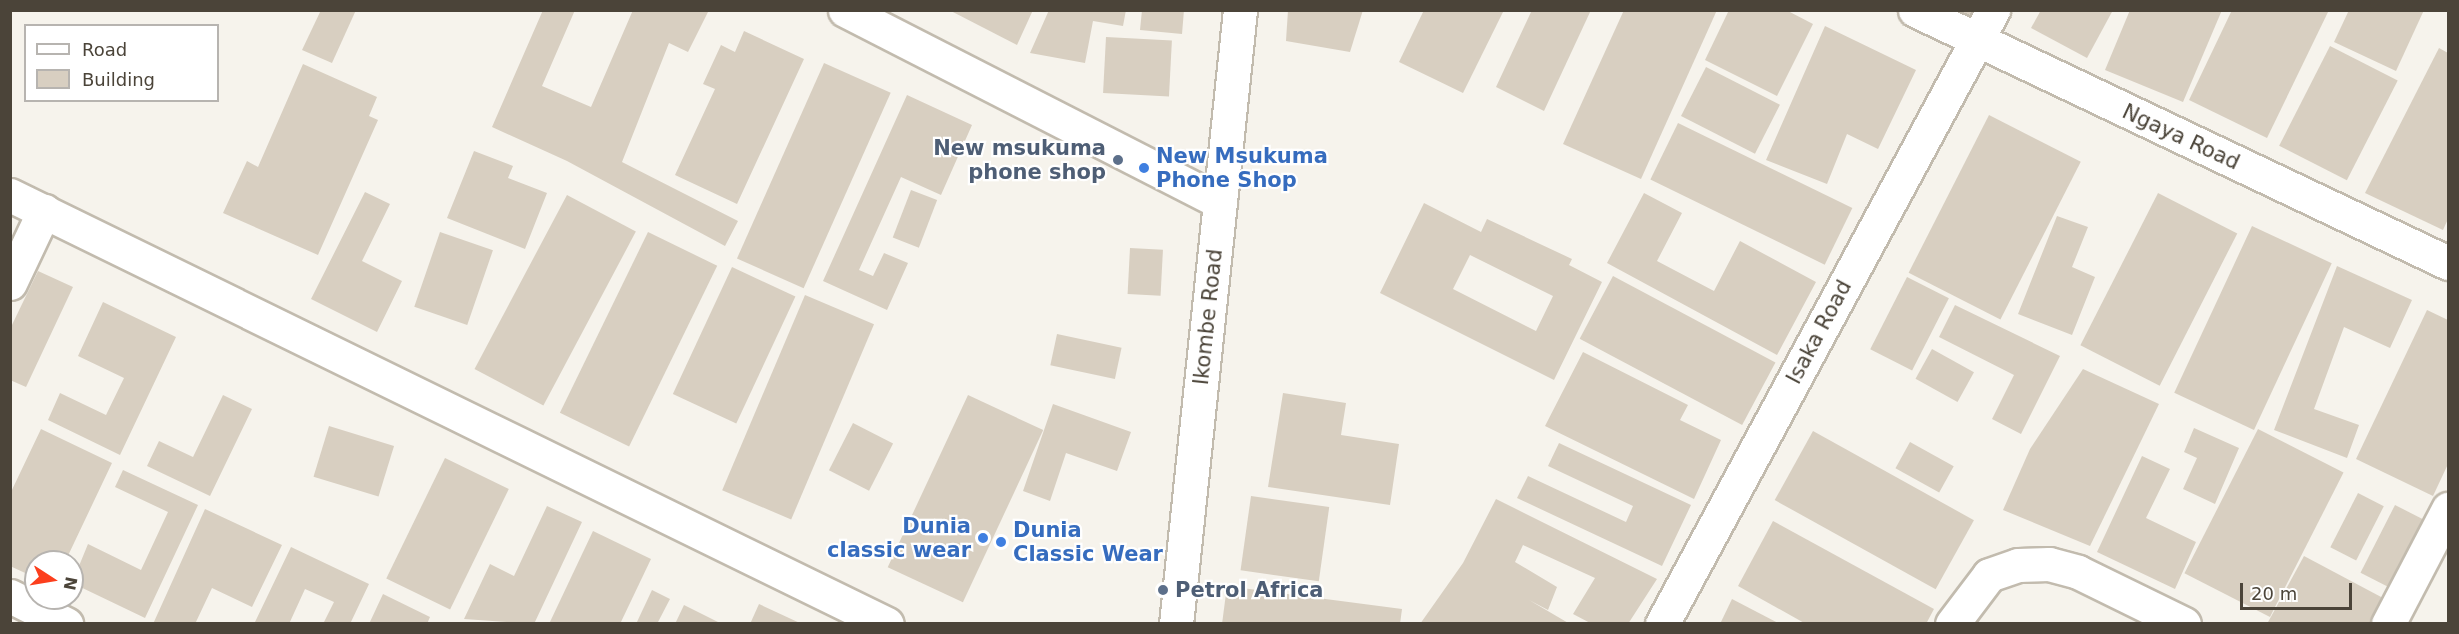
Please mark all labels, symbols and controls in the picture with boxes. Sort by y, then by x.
legend [24,24,219,102]
text: Road [82,39,127,60]
text: Building [82,69,155,90]
street label: Ngaya Road [2118,99,2244,175]
place label: New msukuma phone shop [933,135,1106,185]
place label: New Msukuma Phone Shop [1156,143,1328,193]
marker: New msukuma phone shop [1111,153,1125,167]
marker: New Msukuma Phone Shop [1137,161,1151,175]
street label: Ikombe Road [1188,248,1228,386]
street label: Isaka Road [1781,276,1857,388]
place label: Dunia classic wear [827,513,971,563]
place label: Dunia Classic Wear [1013,517,1163,567]
marker: Dunia classic wear [976,531,990,545]
marker: Dunia Classic Wear [994,535,1008,549]
north arrow [24,550,84,610]
scale bar [2243,571,2356,609]
text: N [59,575,81,592]
place label: Petrol Africa [1175,577,1324,603]
marker: Petrol Africa [1156,583,1170,597]
text: 20 m [2251,583,2297,604]

